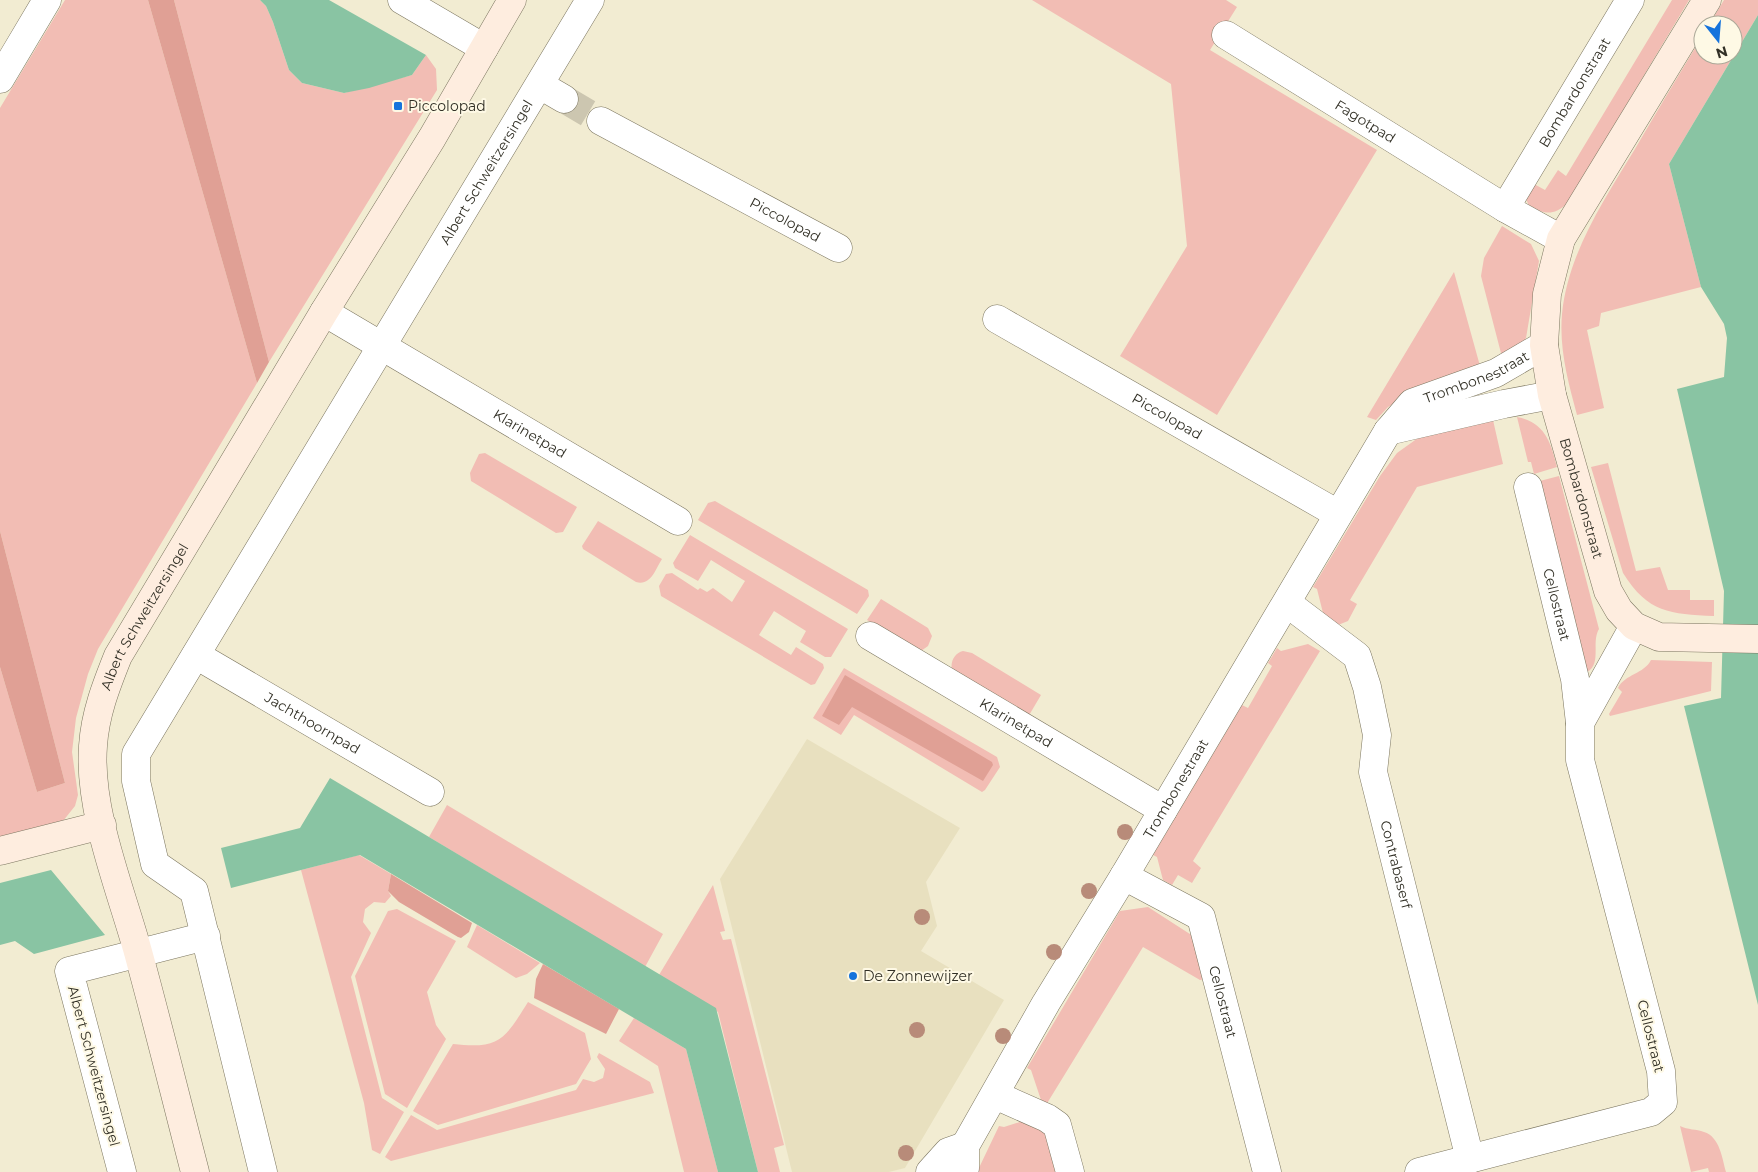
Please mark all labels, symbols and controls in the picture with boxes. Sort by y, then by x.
north arrow [1693,15,1743,65]
street label: Bombardonstraat [1535,34,1615,150]
text: N [1714,42,1730,63]
street label: Fagotpad [1332,96,1399,147]
place label: Piccolopad [408,97,486,115]
street label: Albert Schweitzersingel [436,97,537,248]
marker: Piccolopad [392,100,404,112]
street label: Piccolopad [747,193,824,246]
street label: Trombonestraat [1421,347,1532,407]
street label: Piccolopad [1129,389,1205,443]
street label: Klarinetpad [490,405,570,462]
street label: Bombardonstraat [1556,436,1607,561]
street label: Albert Schweitzersingel [97,540,192,693]
street label: Cellostraat [1539,566,1574,643]
street label: Jachthoornpad [261,688,363,758]
street label: Klarinetpad [976,694,1056,752]
street label: Trombonestraat [1139,735,1213,842]
street label: Contrabaserf [1376,819,1416,912]
street label: Cellostraat [1205,964,1241,1040]
place label: De Zonnewijzer [863,967,973,985]
marker: De Zonnewijzer [847,970,859,982]
street label: Albert Schweitzersingel [64,984,124,1148]
street label: Cellostraat [1633,998,1669,1074]

